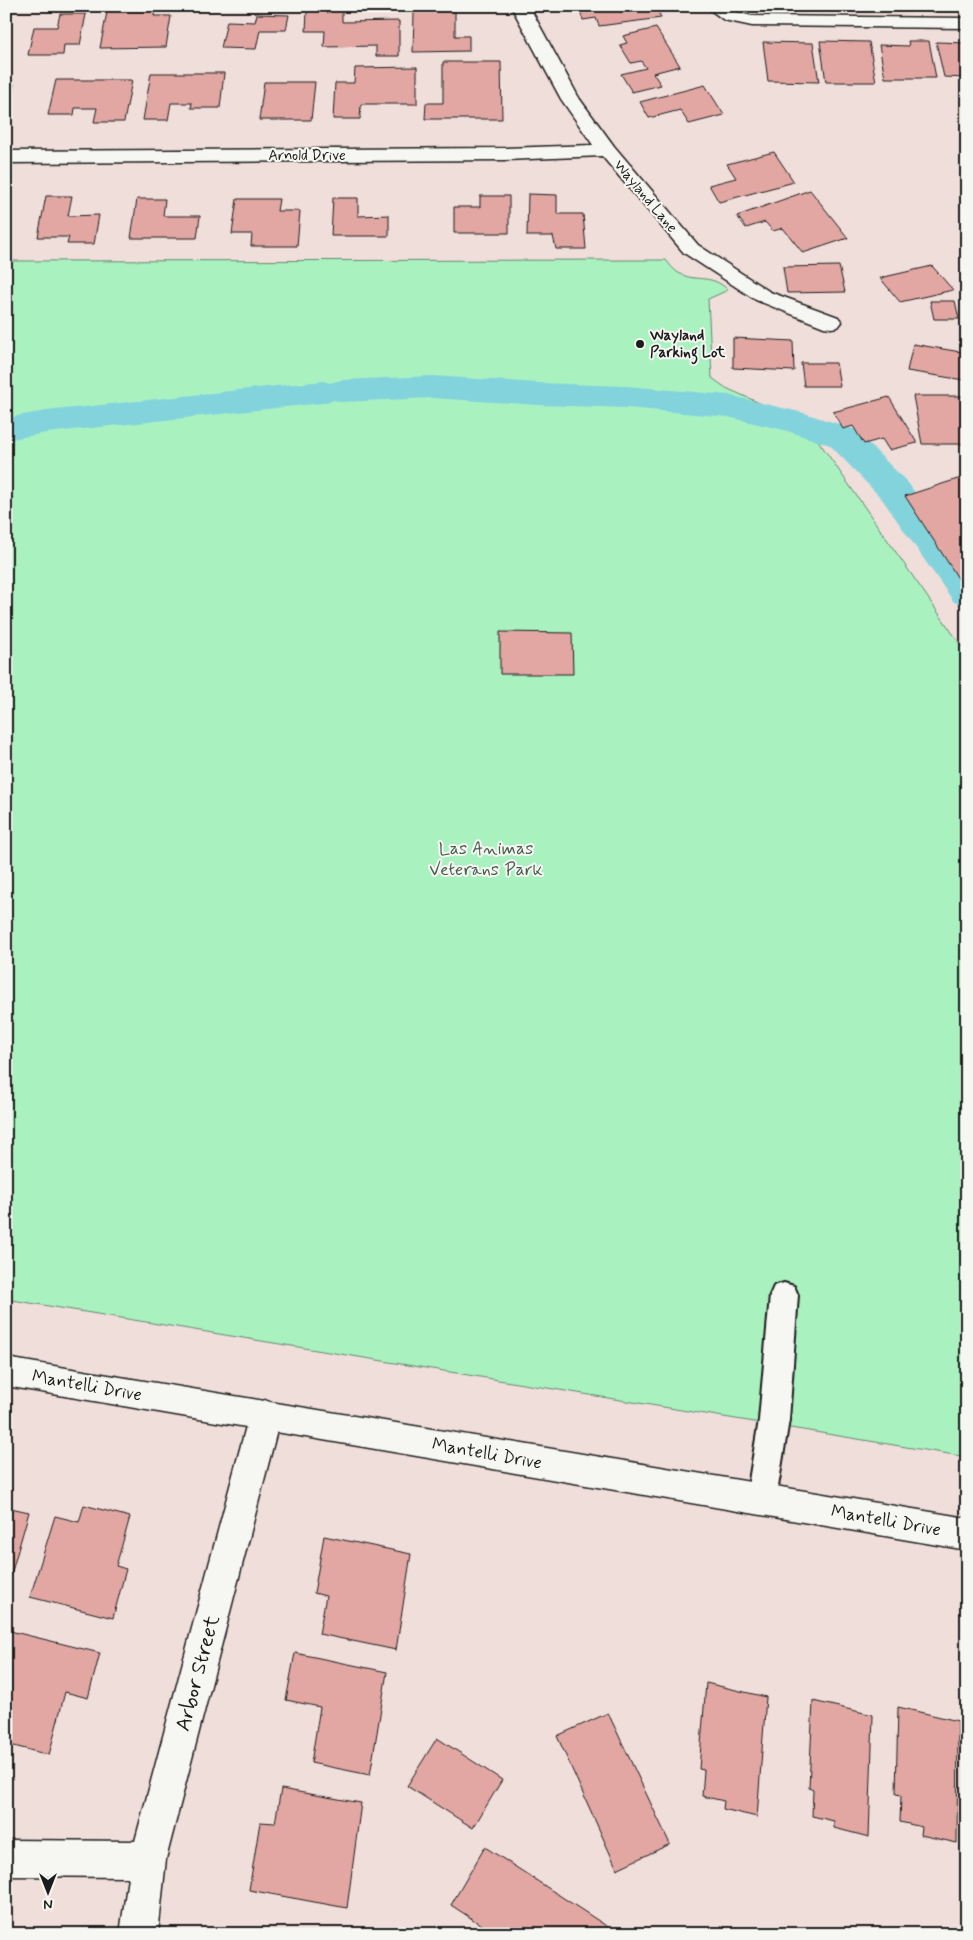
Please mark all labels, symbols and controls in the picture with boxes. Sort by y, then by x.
street label: Arnold Drive [268,146,346,166]
street label: Wayland Lane [609,156,682,237]
place label: Wayland Parking Lot [649,326,726,365]
marker: Wayland Parking Lot [634,338,646,350]
park label: Las Animas Veterans Park [429,837,543,882]
street label: Mantelli Drive [30,1365,144,1407]
street label: Mantelli Drive [430,1433,544,1475]
street label: Mantelli Drive [829,1500,943,1542]
street label: Arbor Street [169,1611,227,1734]
north arrow [22,1868,72,1918]
text: N [43,1895,53,1913]

